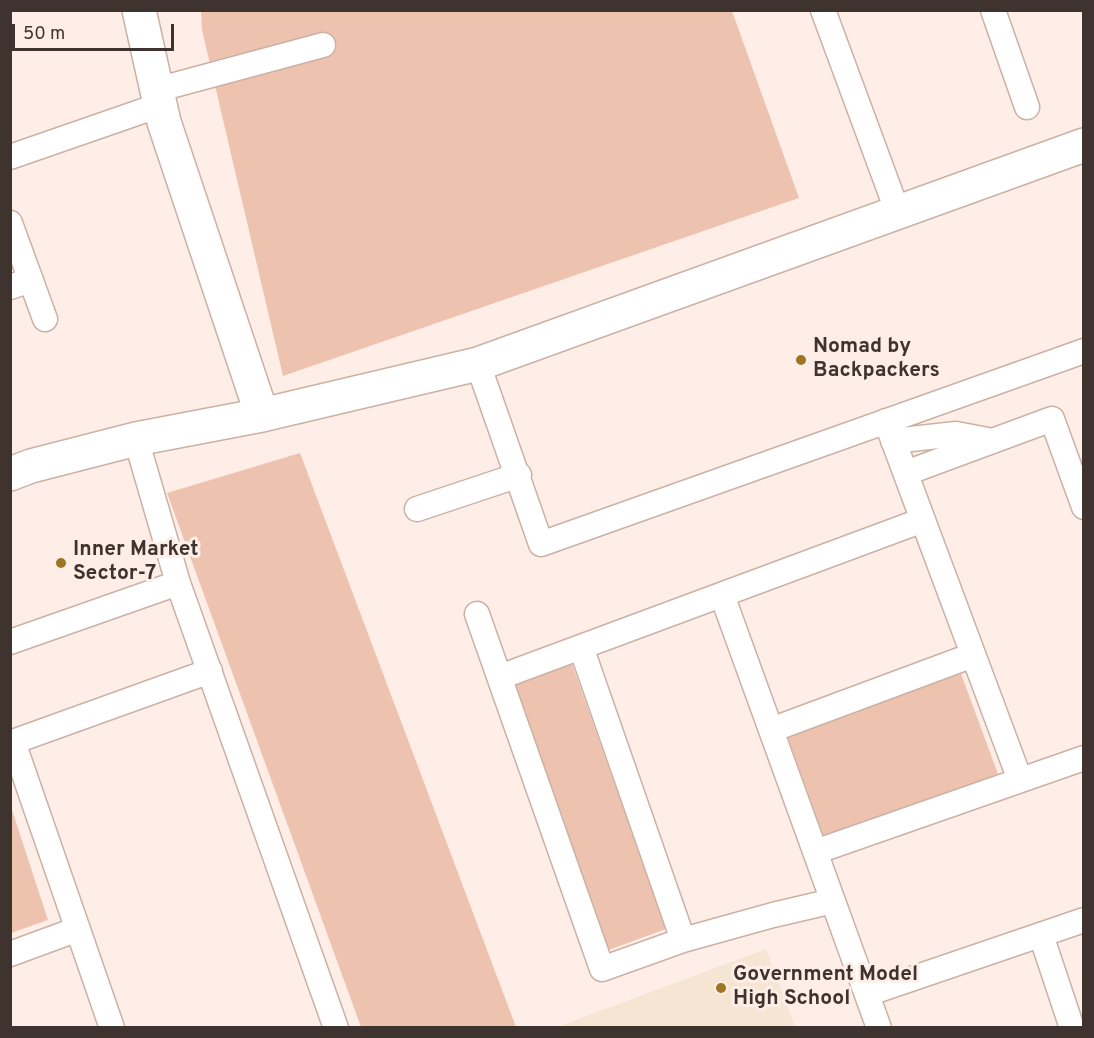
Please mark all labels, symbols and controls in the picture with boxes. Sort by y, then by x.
scale bar [15,12,177,50]
text: 50 m [23,23,65,46]
place label: Nomad by Backpackers [813,335,940,385]
marker: Nomad by Backpackers [794,353,808,367]
place label: Inner Market Sector-7 [73,538,199,588]
marker: Inner Market Sector-7 [54,556,68,570]
place label: Government Model High School [733,963,918,1013]
marker: Government Model High School [714,981,728,995]

